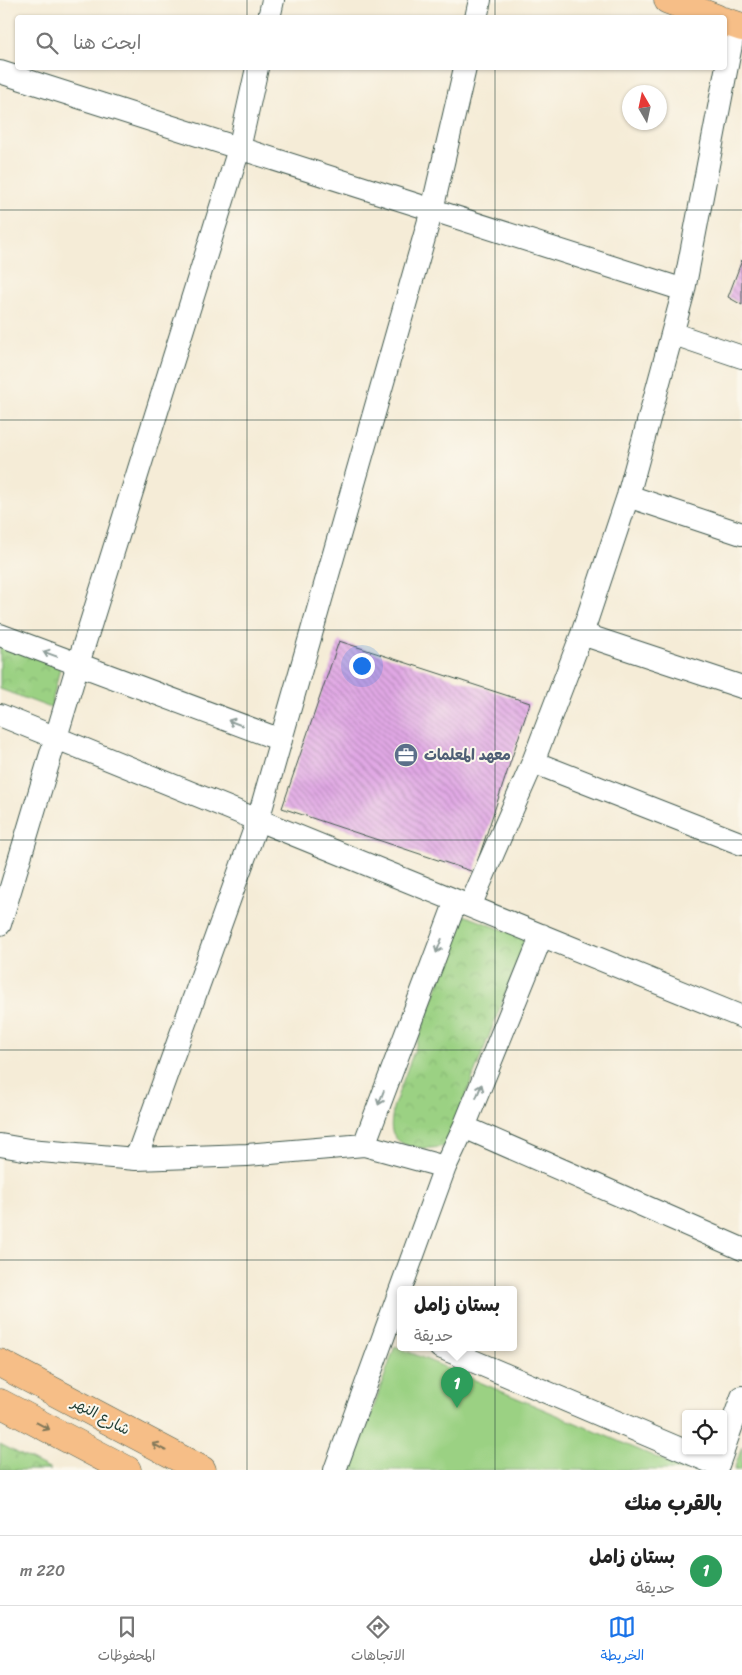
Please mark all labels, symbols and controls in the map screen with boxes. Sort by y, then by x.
search box [15,15,727,70]
text: ابحث هنا [73,26,141,59]
icon: search [33,29,61,57]
north arrow [622,85,667,130]
one-way arrow [43,649,59,658]
your location [349,653,375,679]
one-way arrow [228,718,244,727]
office icon: معهد المعلمات [393,742,419,768]
place label: معهد المعلمات [424,742,511,768]
one-way arrow [434,938,443,953]
one-way arrow [475,1084,484,1099]
one-way arrow [376,1090,386,1105]
popup [397,1286,517,1351]
text: بستان زامل [414,1288,500,1321]
text: حديقة [414,1321,453,1350]
pin: 1 [441,1367,473,1408]
street label: شارع النهر [65,1389,135,1442]
map controls [682,1410,727,1455]
button: locate [682,1410,727,1455]
one-way arrow [35,1422,50,1431]
one-way arrow [152,1442,167,1451]
text: بالقرب منك [624,1484,722,1522]
text: بستان زامل [589,1540,675,1573]
text: 220 m [20,1556,65,1585]
text: 1 [703,1556,709,1585]
text: حديقة [636,1573,675,1602]
tab: المحفوظات [98,1613,155,1668]
tab: الاتجاهات [351,1613,405,1668]
tab: الخريطة [601,1613,644,1668]

